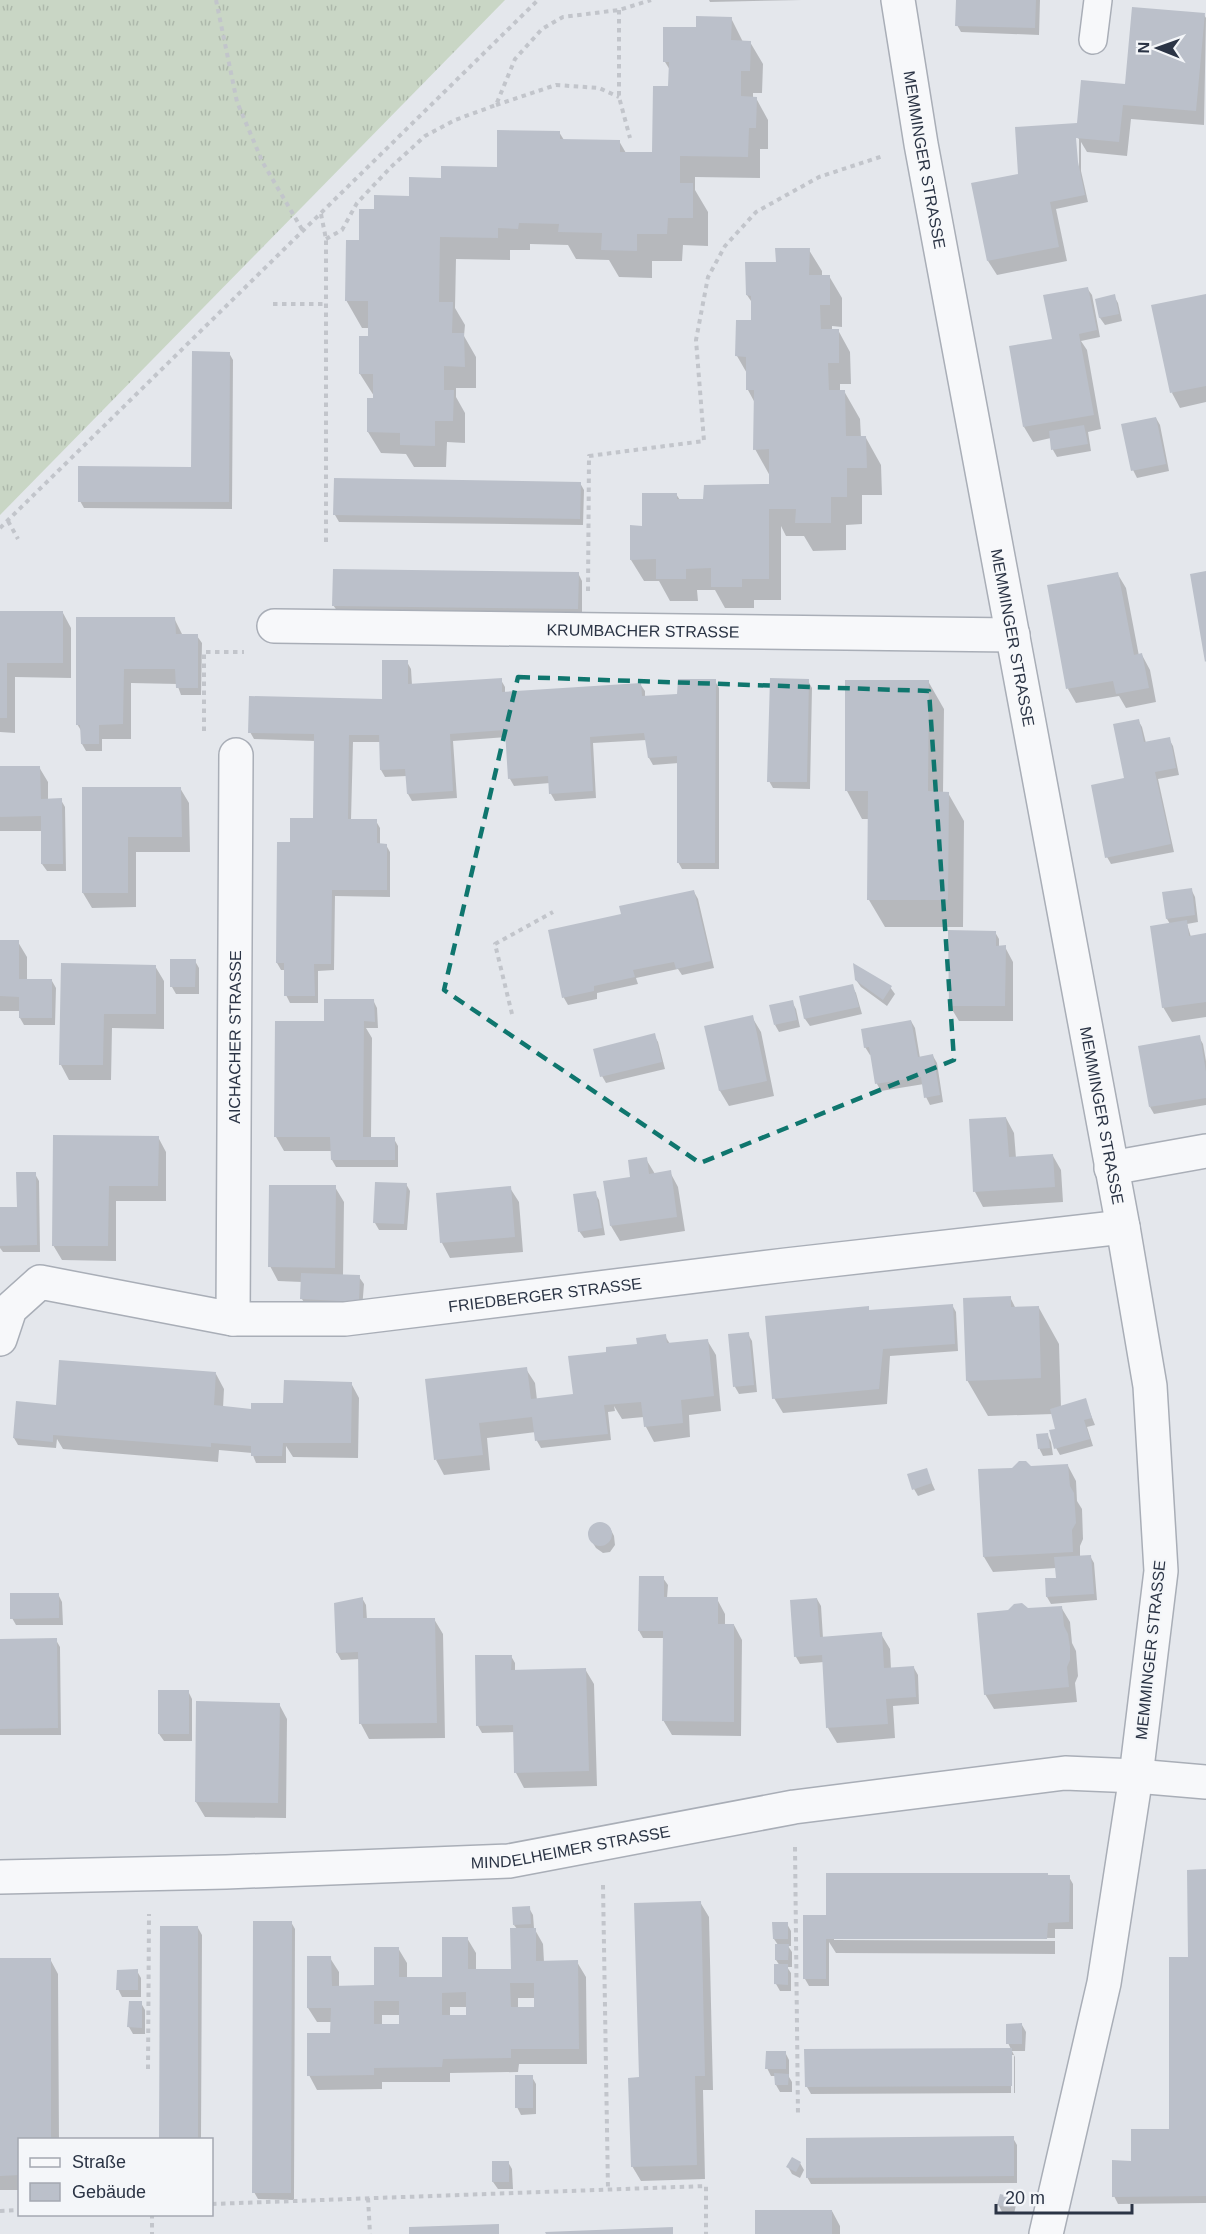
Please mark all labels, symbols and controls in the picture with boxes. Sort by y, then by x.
north arrow [1128,18,1188,78]
text: N [1135,42,1152,54]
street label: MEMMINGER STRASSE [900,70,948,250]
street label: MEMMINGER STRASSE [988,547,1037,728]
street label: KRUMBACHER STRASSE [546,621,740,641]
street label: AICHACHER STRASSE [226,950,244,1124]
street label: MEMMINGER STRASSE [1077,1025,1127,1206]
street label: FRIEDBERGER STRASSE [447,1275,643,1315]
street label: MEMMINGER STRASSE [1133,1559,1168,1741]
street label: MINDELHEIMER STRASSE [471,1823,671,1871]
legend [18,2138,213,2216]
text: Straße [72,2152,126,2172]
scale bar [996,2177,1132,2215]
text: Gebäude [72,2182,146,2202]
text: 20 m [1005,2188,1045,2208]

